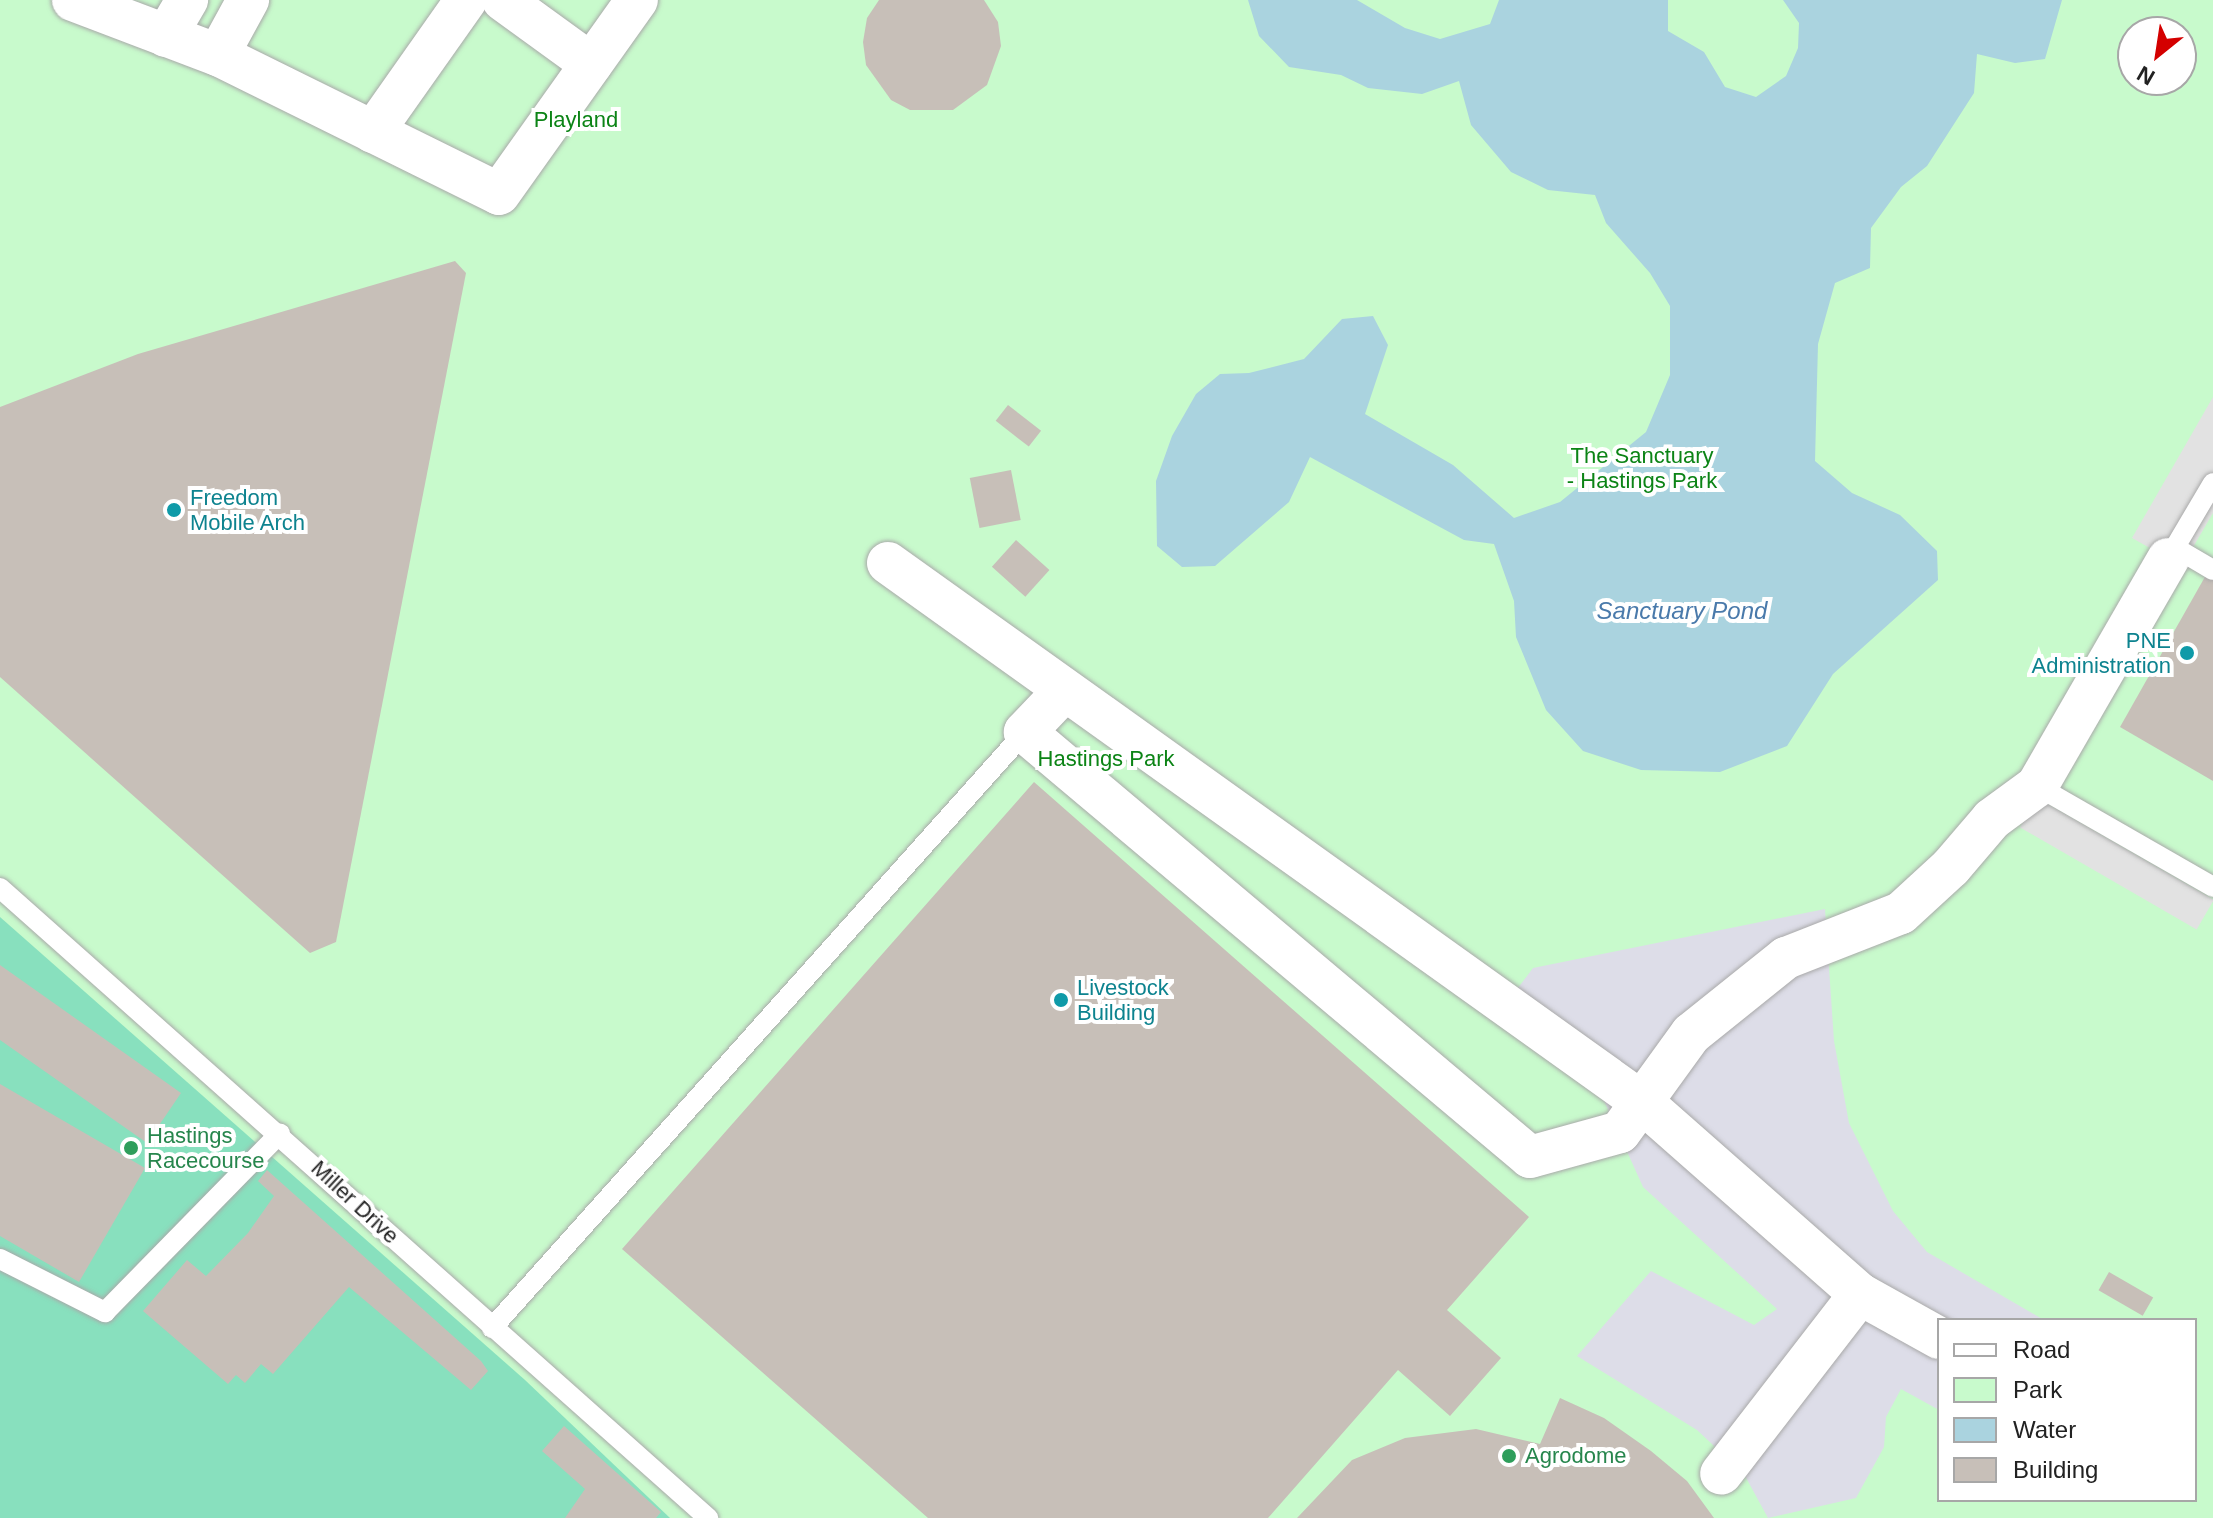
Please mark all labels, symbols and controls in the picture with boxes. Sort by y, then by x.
north arrow [2117,16,2197,96]
text: N [2133,61,2159,90]
park label: Playland [534,107,618,133]
park label: The Sanctuary - Hastings Park [1567,442,1717,494]
place label: Freedom Mobile Arch [190,484,306,536]
marker: Freedom Mobile Arch [165,501,183,519]
water label: Sanctuary Pond [1597,597,1767,625]
place label: PNE Administration [2032,627,2171,678]
marker: PNE Administration [2178,644,2196,662]
park label: Hastings Park [1038,746,1174,772]
place label: Livestock Building [1077,974,1169,1026]
marker: Livestock Building [1052,991,1070,1009]
place label: Hastings Racecourse [147,1122,264,1174]
marker: Hastings Racecourse [122,1139,140,1157]
street label: Miller Drive [306,1155,404,1249]
legend [1937,1318,2197,1502]
text: Road [2013,1336,2070,1363]
text: Park [2013,1376,2062,1403]
text: Water [2013,1416,2076,1443]
place label: Agrodome [1525,1443,1627,1469]
marker: Agrodome [1500,1447,1518,1465]
text: Building [2013,1456,2098,1483]

